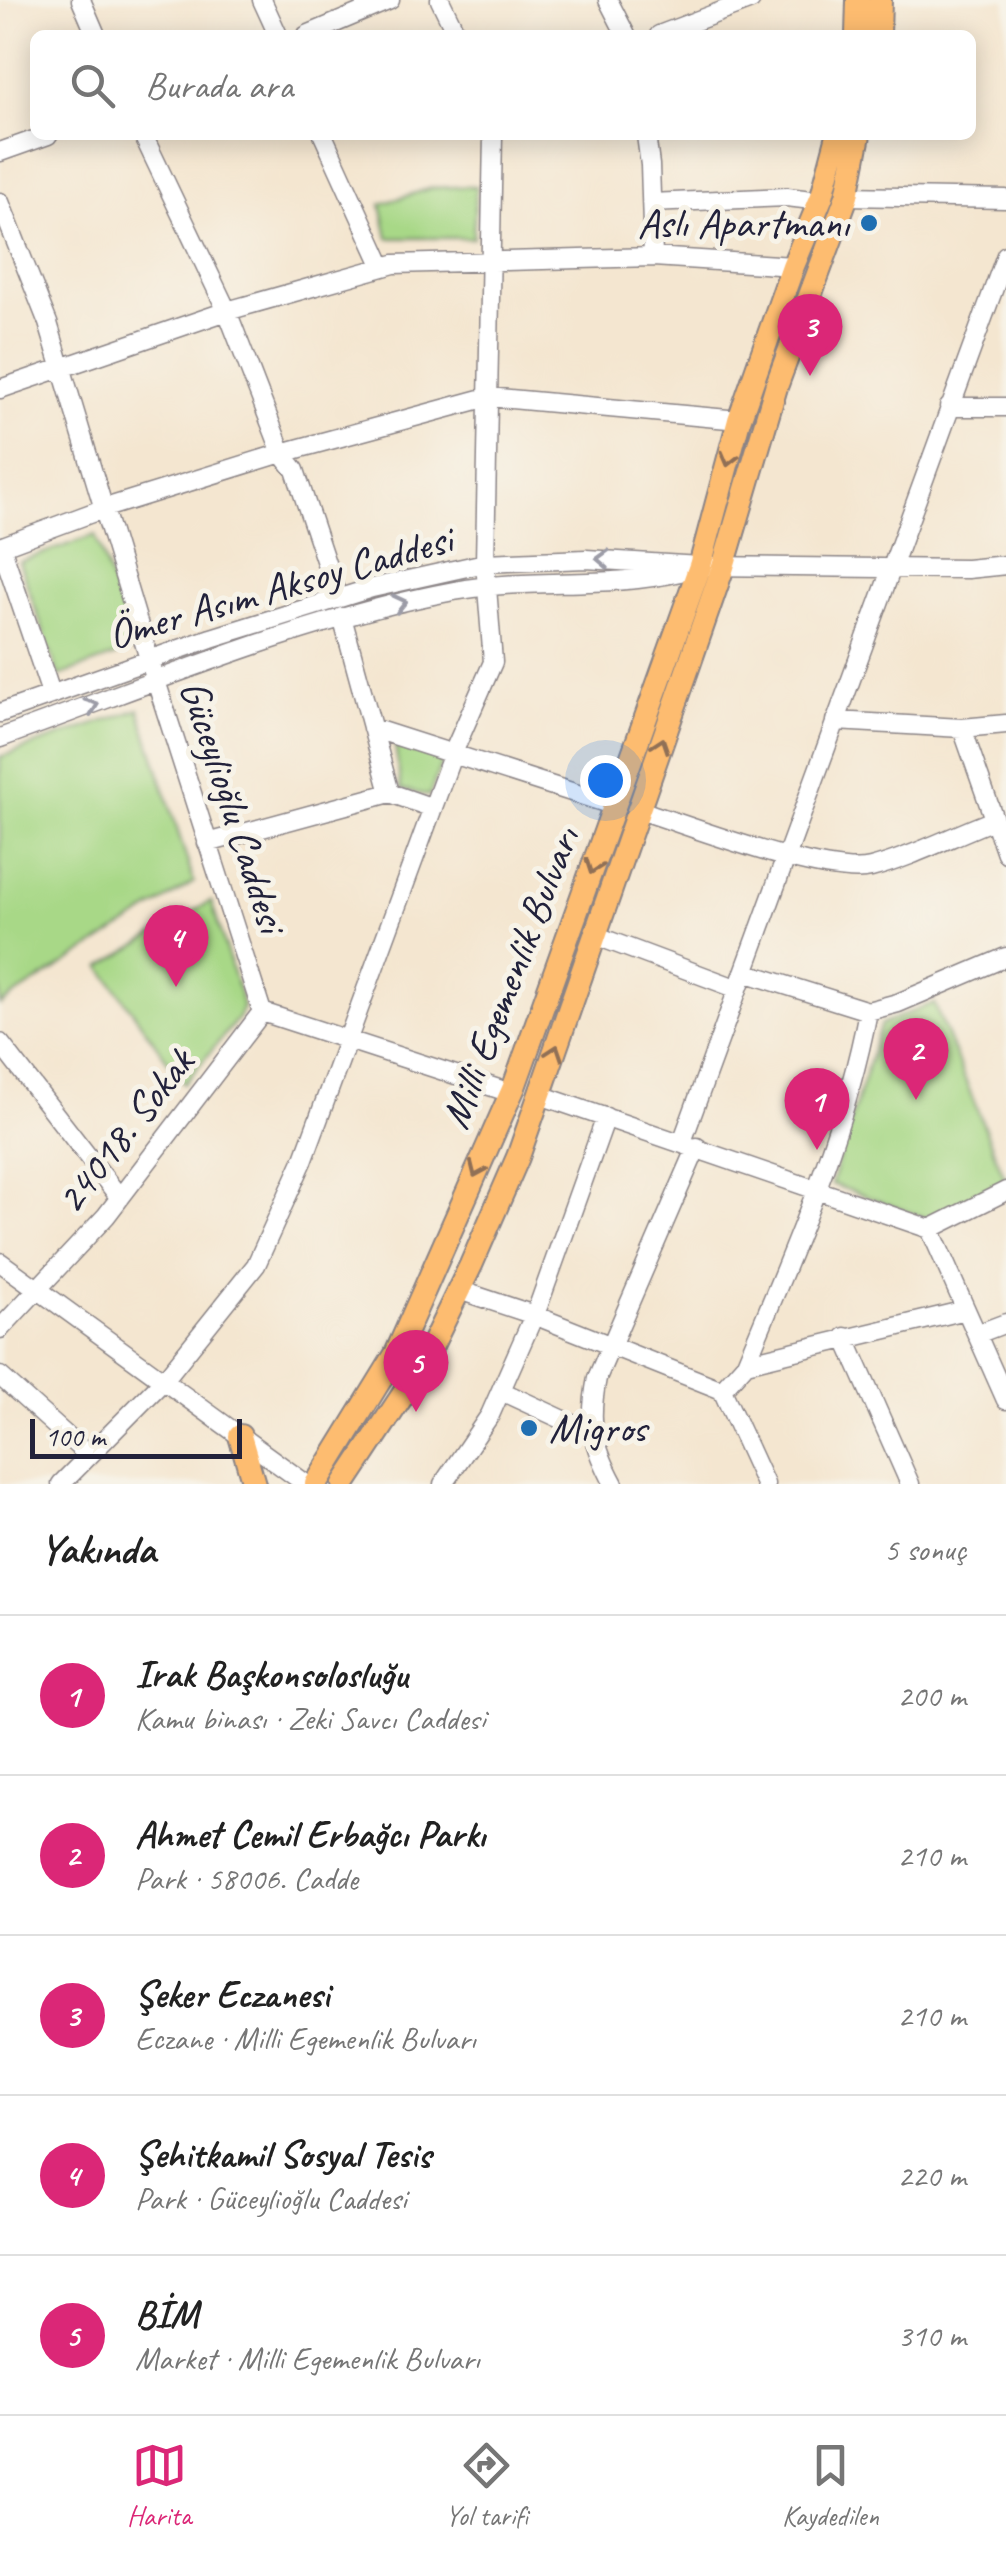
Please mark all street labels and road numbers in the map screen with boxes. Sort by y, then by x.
street label: Ömer Asım Aksoy Caddesi [102,511,463,661]
street label: Güceylioğlu Caddesi [167,673,300,944]
street label: Milli Egemenlik Bulvarı [428,818,592,1136]
street label: 24018. Sokak [44,1036,208,1224]

